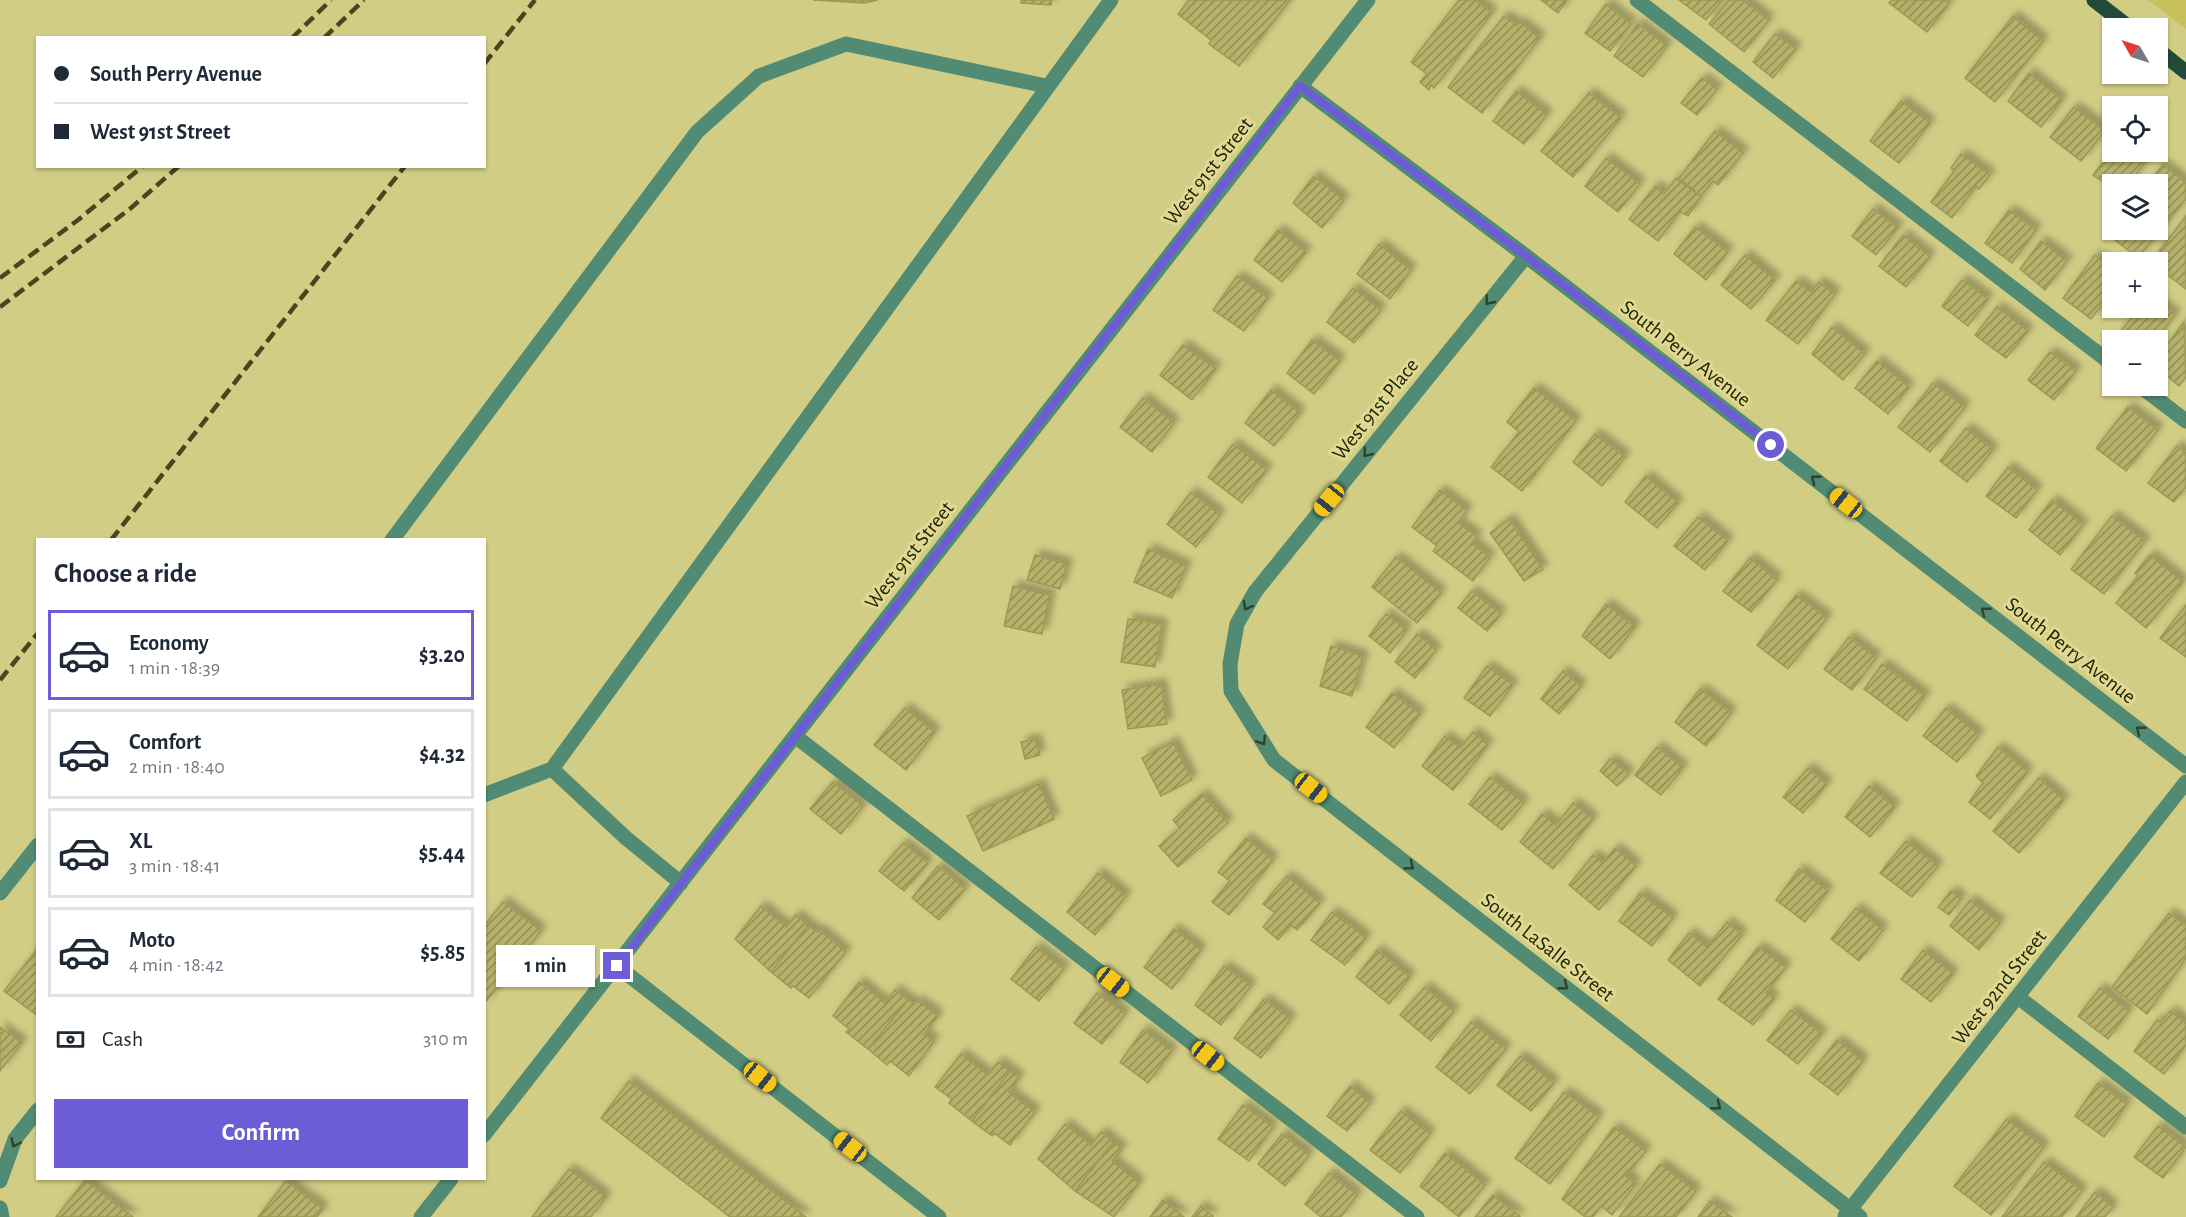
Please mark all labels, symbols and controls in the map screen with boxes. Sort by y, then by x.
north arrow [2102,18,2168,84]
map controls [2102,18,2168,396]
text: South Perry Avenue [90,63,262,85]
button: locate [2102,96,2168,162]
street label: West 91st Street [1160,113,1257,229]
text: West 91st Street [90,121,230,143]
button: layers [2102,174,2168,240]
button: + [2102,252,2168,318]
one-way arrow [1486,294,1497,305]
street label: South Perry Avenue [1617,296,1755,411]
button: − [2102,330,2168,396]
street label: West 91st Place [1328,355,1423,464]
route start [1757,431,1784,458]
one-way arrow [1363,446,1374,457]
one-way arrow [1810,475,1821,486]
car [1311,480,1347,520]
car [1826,485,1866,521]
street label: West 91st Street [861,497,958,613]
text: Choose a ride [54,560,197,587]
street label: South Perry Avenue [2002,593,2140,708]
one-way arrow [1243,600,1254,611]
one-way arrow [1981,607,1992,618]
icon: car [57,628,111,682]
text: Economy [129,632,209,654]
text: $3.20 [419,644,465,666]
text: 1 min · 18:39 [129,658,220,678]
icon: car [57,727,111,781]
one-way arrow [2135,727,2146,738]
text: Comfort [129,731,201,753]
one-way arrow [1255,734,1266,745]
text: $4.32 [419,743,465,765]
text: 2 min · 18:40 [129,757,225,777]
car [1291,770,1331,806]
icon: car [57,826,111,880]
text: XL [129,830,152,852]
text: $5.44 [418,842,465,864]
text: 3 min · 18:41 [129,856,220,876]
one-way arrow [1403,858,1414,869]
street label: South LaSalle Street [1477,889,1618,1006]
icon: car [57,925,111,979]
street label: West 92nd Street [1948,926,2051,1049]
text: Moto [129,929,175,951]
text: $5.85 [420,941,465,963]
callout: 1 min [497,945,596,987]
route end [603,952,630,979]
text: 4 min · 18:42 [129,955,224,975]
text: 1 min [524,956,567,976]
car [1093,964,1133,1000]
one-way arrow [1557,978,1568,989]
icon: cash [54,1023,87,1056]
text: Cash [102,1028,143,1050]
text: 310 m [423,1029,468,1049]
car [1188,1038,1228,1074]
car [740,1059,780,1095]
button: Confirm [54,1099,468,1168]
one-way arrow [1711,1099,1722,1110]
car [830,1129,870,1165]
one-way arrow [10,1137,22,1148]

